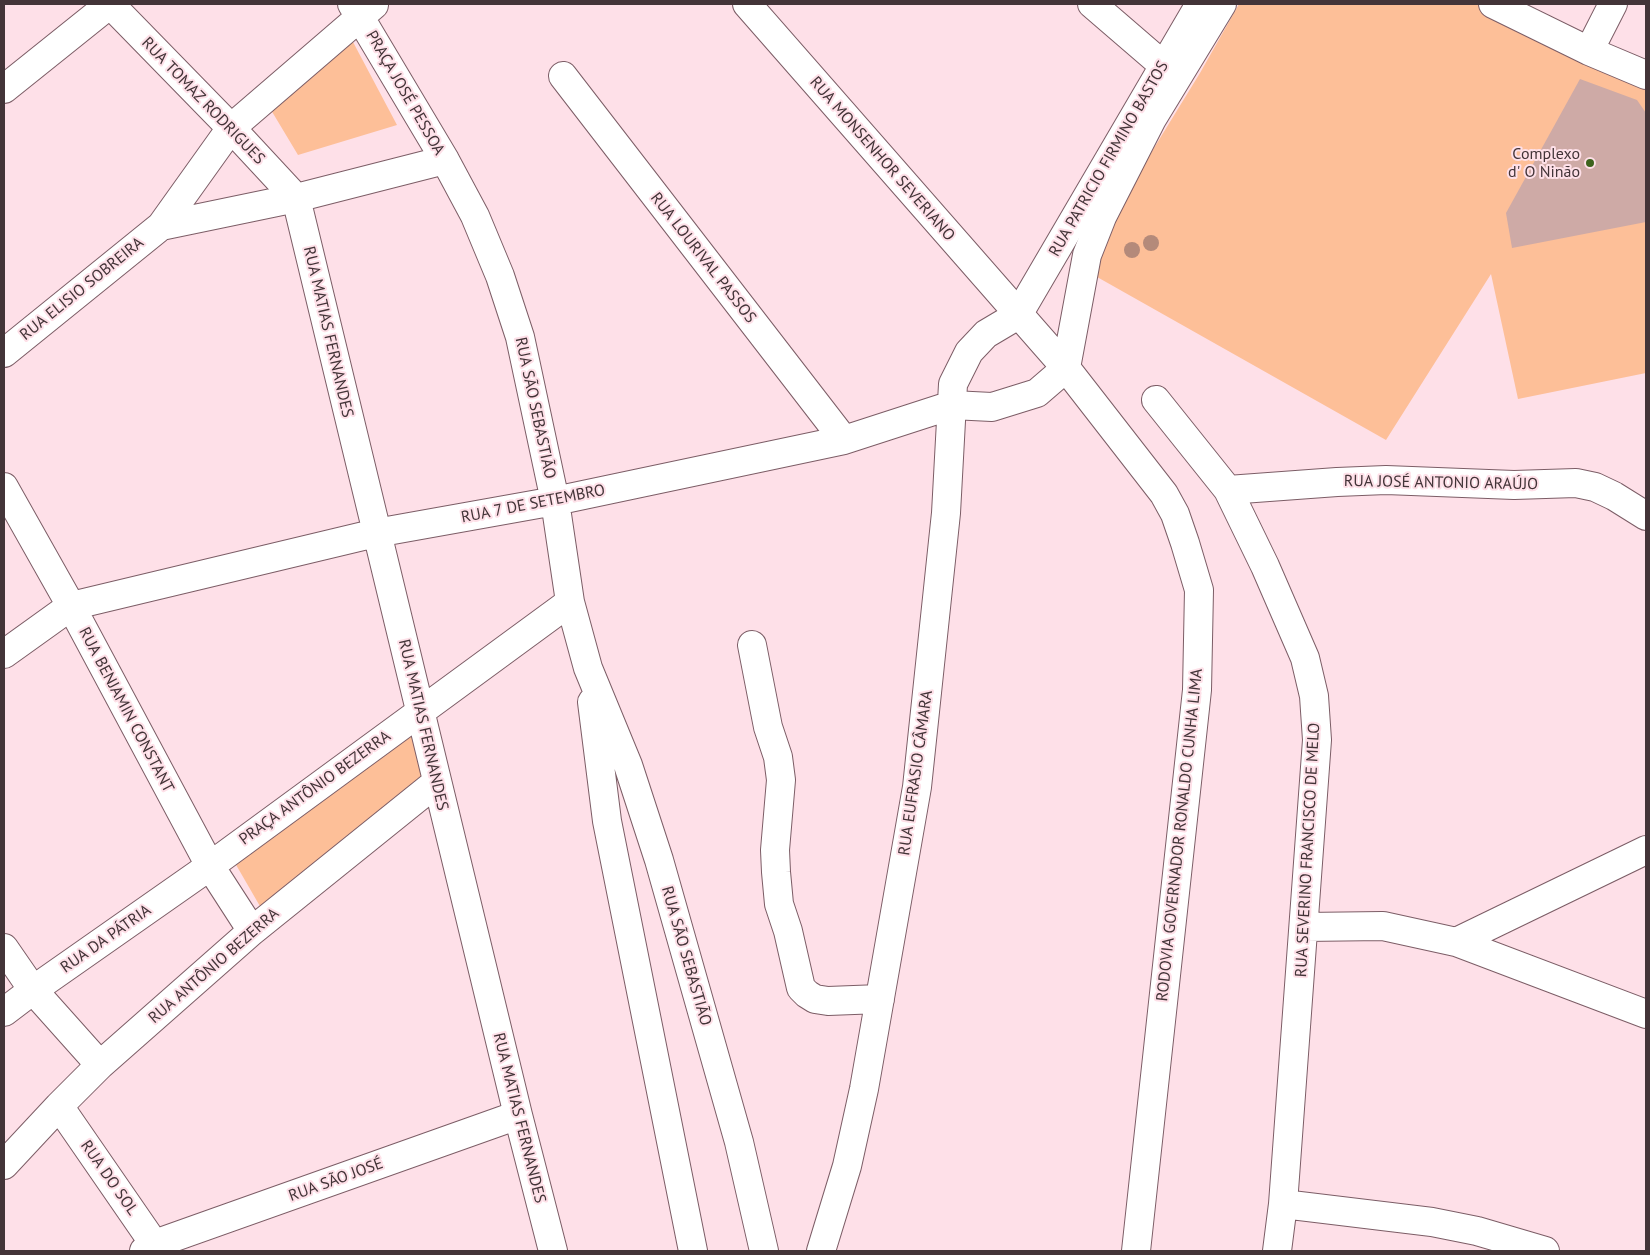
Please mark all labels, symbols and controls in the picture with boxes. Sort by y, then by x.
street label: PRAÇA JOSÉ PESSOA [362,27,448,159]
street label: RUA TOMAZ RODRIGUES [137,34,269,168]
street label: RUA PATRICIO FIRMINO BASTOS [1045,58,1173,260]
street label: RUA MONSENHOR SEVERIANO [805,73,959,245]
place label: Complexo d' O Ninão [1508,144,1580,182]
marker: Complexo d' O Ninão [1584,157,1596,169]
street label: RUA LOURIVAL PASSOS [646,189,760,327]
street label: RUA ELISIO SOBREIRA [16,233,148,345]
street label: RUA MATIAS FERNANDES [299,245,357,419]
street label: RUA SÃO SEBASTIÃO [511,336,559,480]
street label: RUA JOSÉ ANTONIO ARAÚJO [1344,472,1538,494]
street label: RUA 7 DE SETEMBRO [459,481,607,527]
street label: RUA BENJAMIN CONSTANT [74,624,178,796]
street label: RUA MATIAS FERNANDES [394,638,452,812]
street label: RODOVIA GOVERNADOR RONALDO CUNHA LIMA [1153,668,1207,1002]
street label: RUA EUFRASIO CÂMARA [895,689,937,857]
street label: RUA SEVERINO FRANCISCO DE MELO [1292,722,1324,978]
street label: PRAÇA ANTÔNIO BEZERRA [236,727,394,849]
street label: RUA SÃO SEBASTIÃO [657,884,715,1028]
street label: RUA DA PÁTRIA [57,901,155,977]
street label: RUA ANTÔNIO BEZERRA [145,904,283,1028]
street label: RUA MATIAS FERNANDES [489,1031,549,1205]
street label: RUA DO SOL [76,1137,142,1219]
street label: RUA SÃO JOSÉ [286,1154,386,1206]

